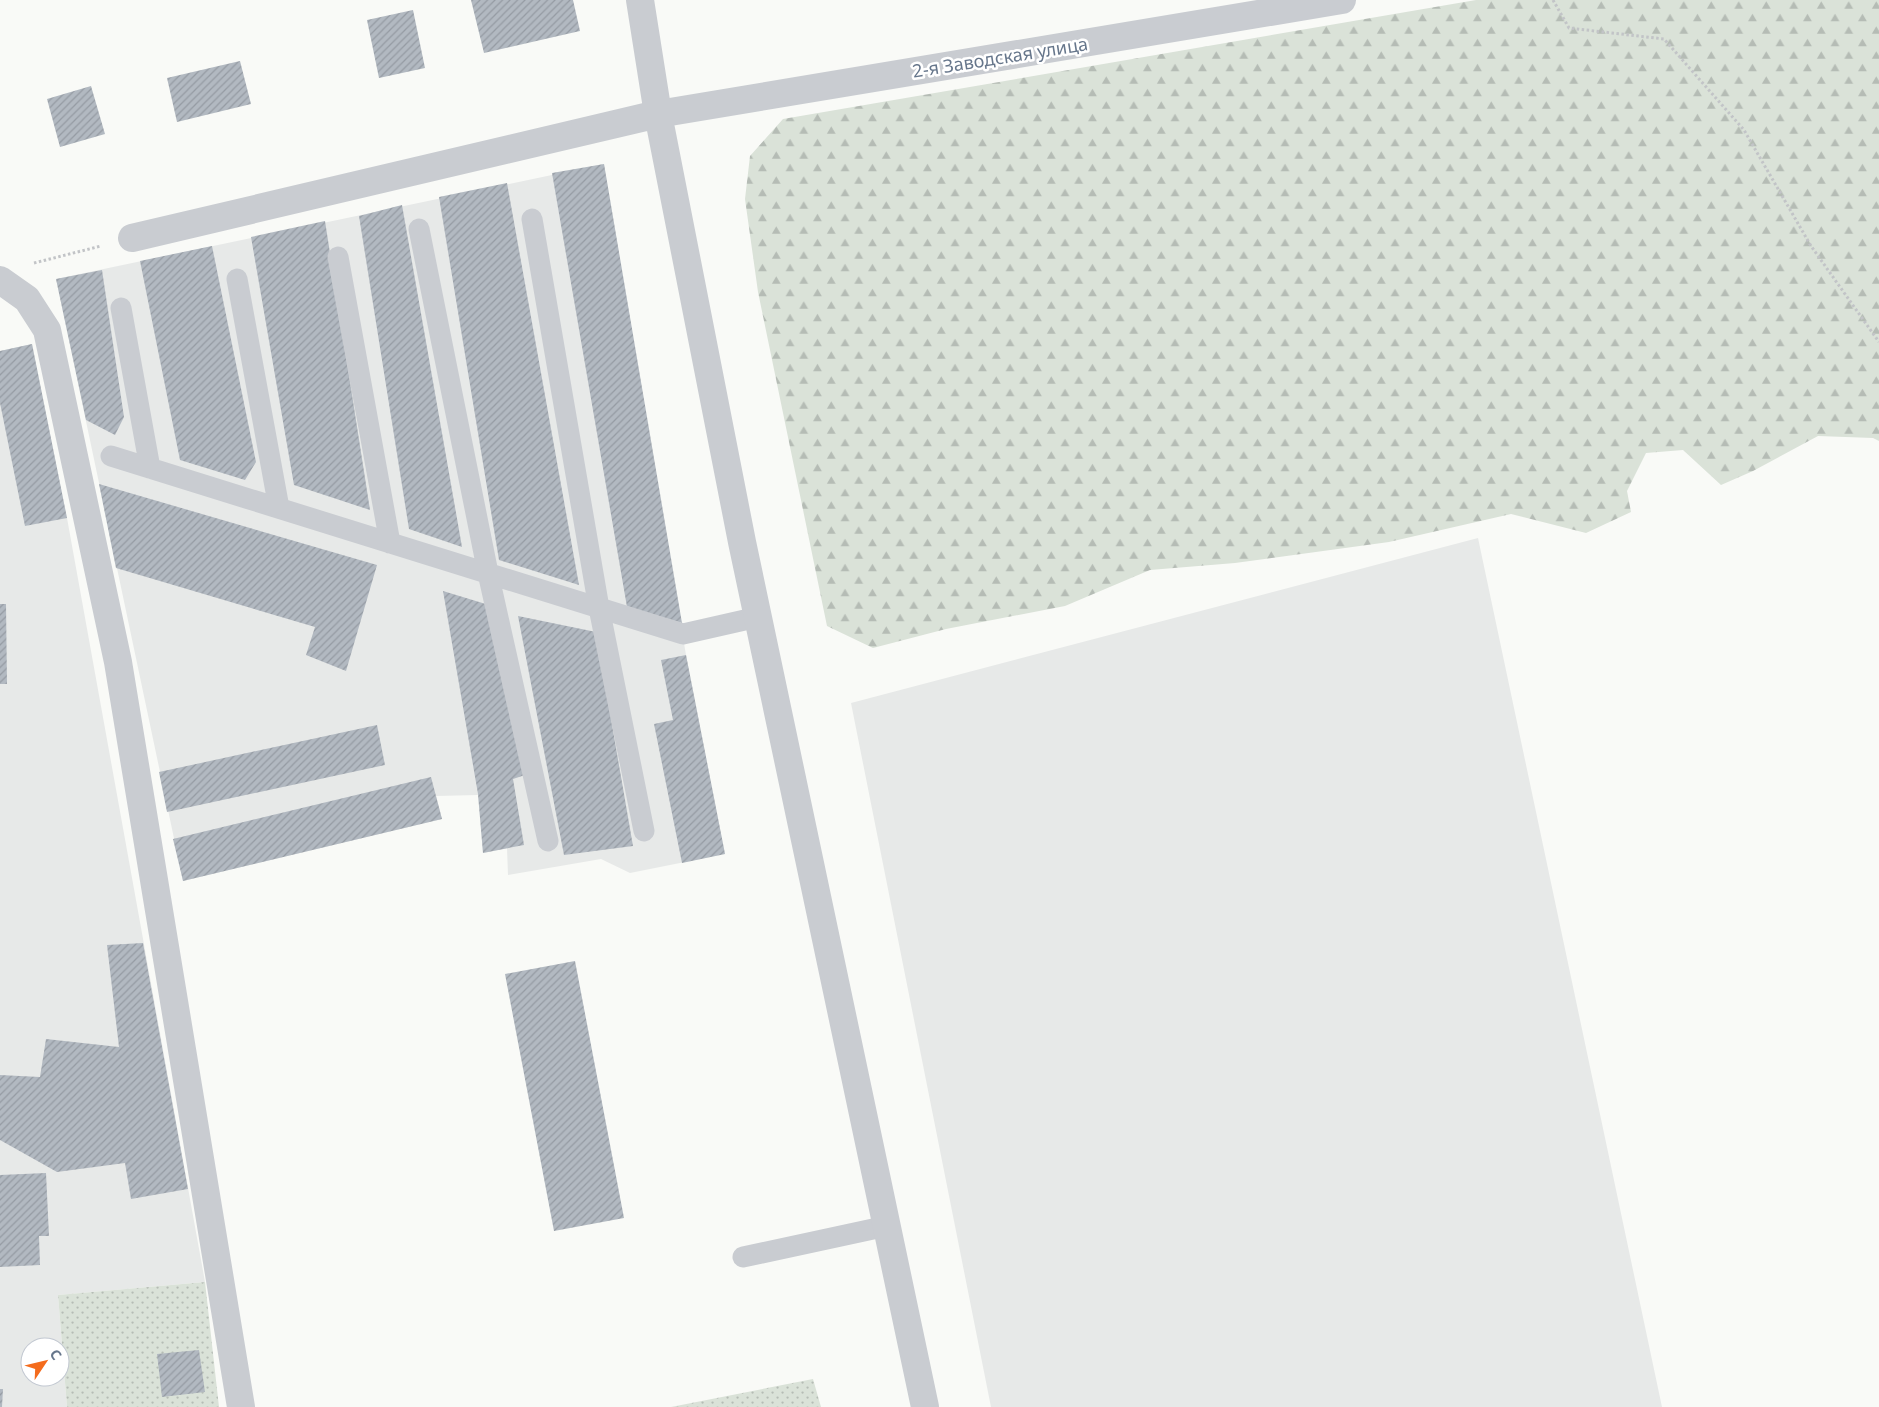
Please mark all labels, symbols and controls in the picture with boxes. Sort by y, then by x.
street label: 2-я Заводская улица [911,31,1089,83]
north arrow [20,1337,70,1387]
text: С [46,1345,66,1363]

